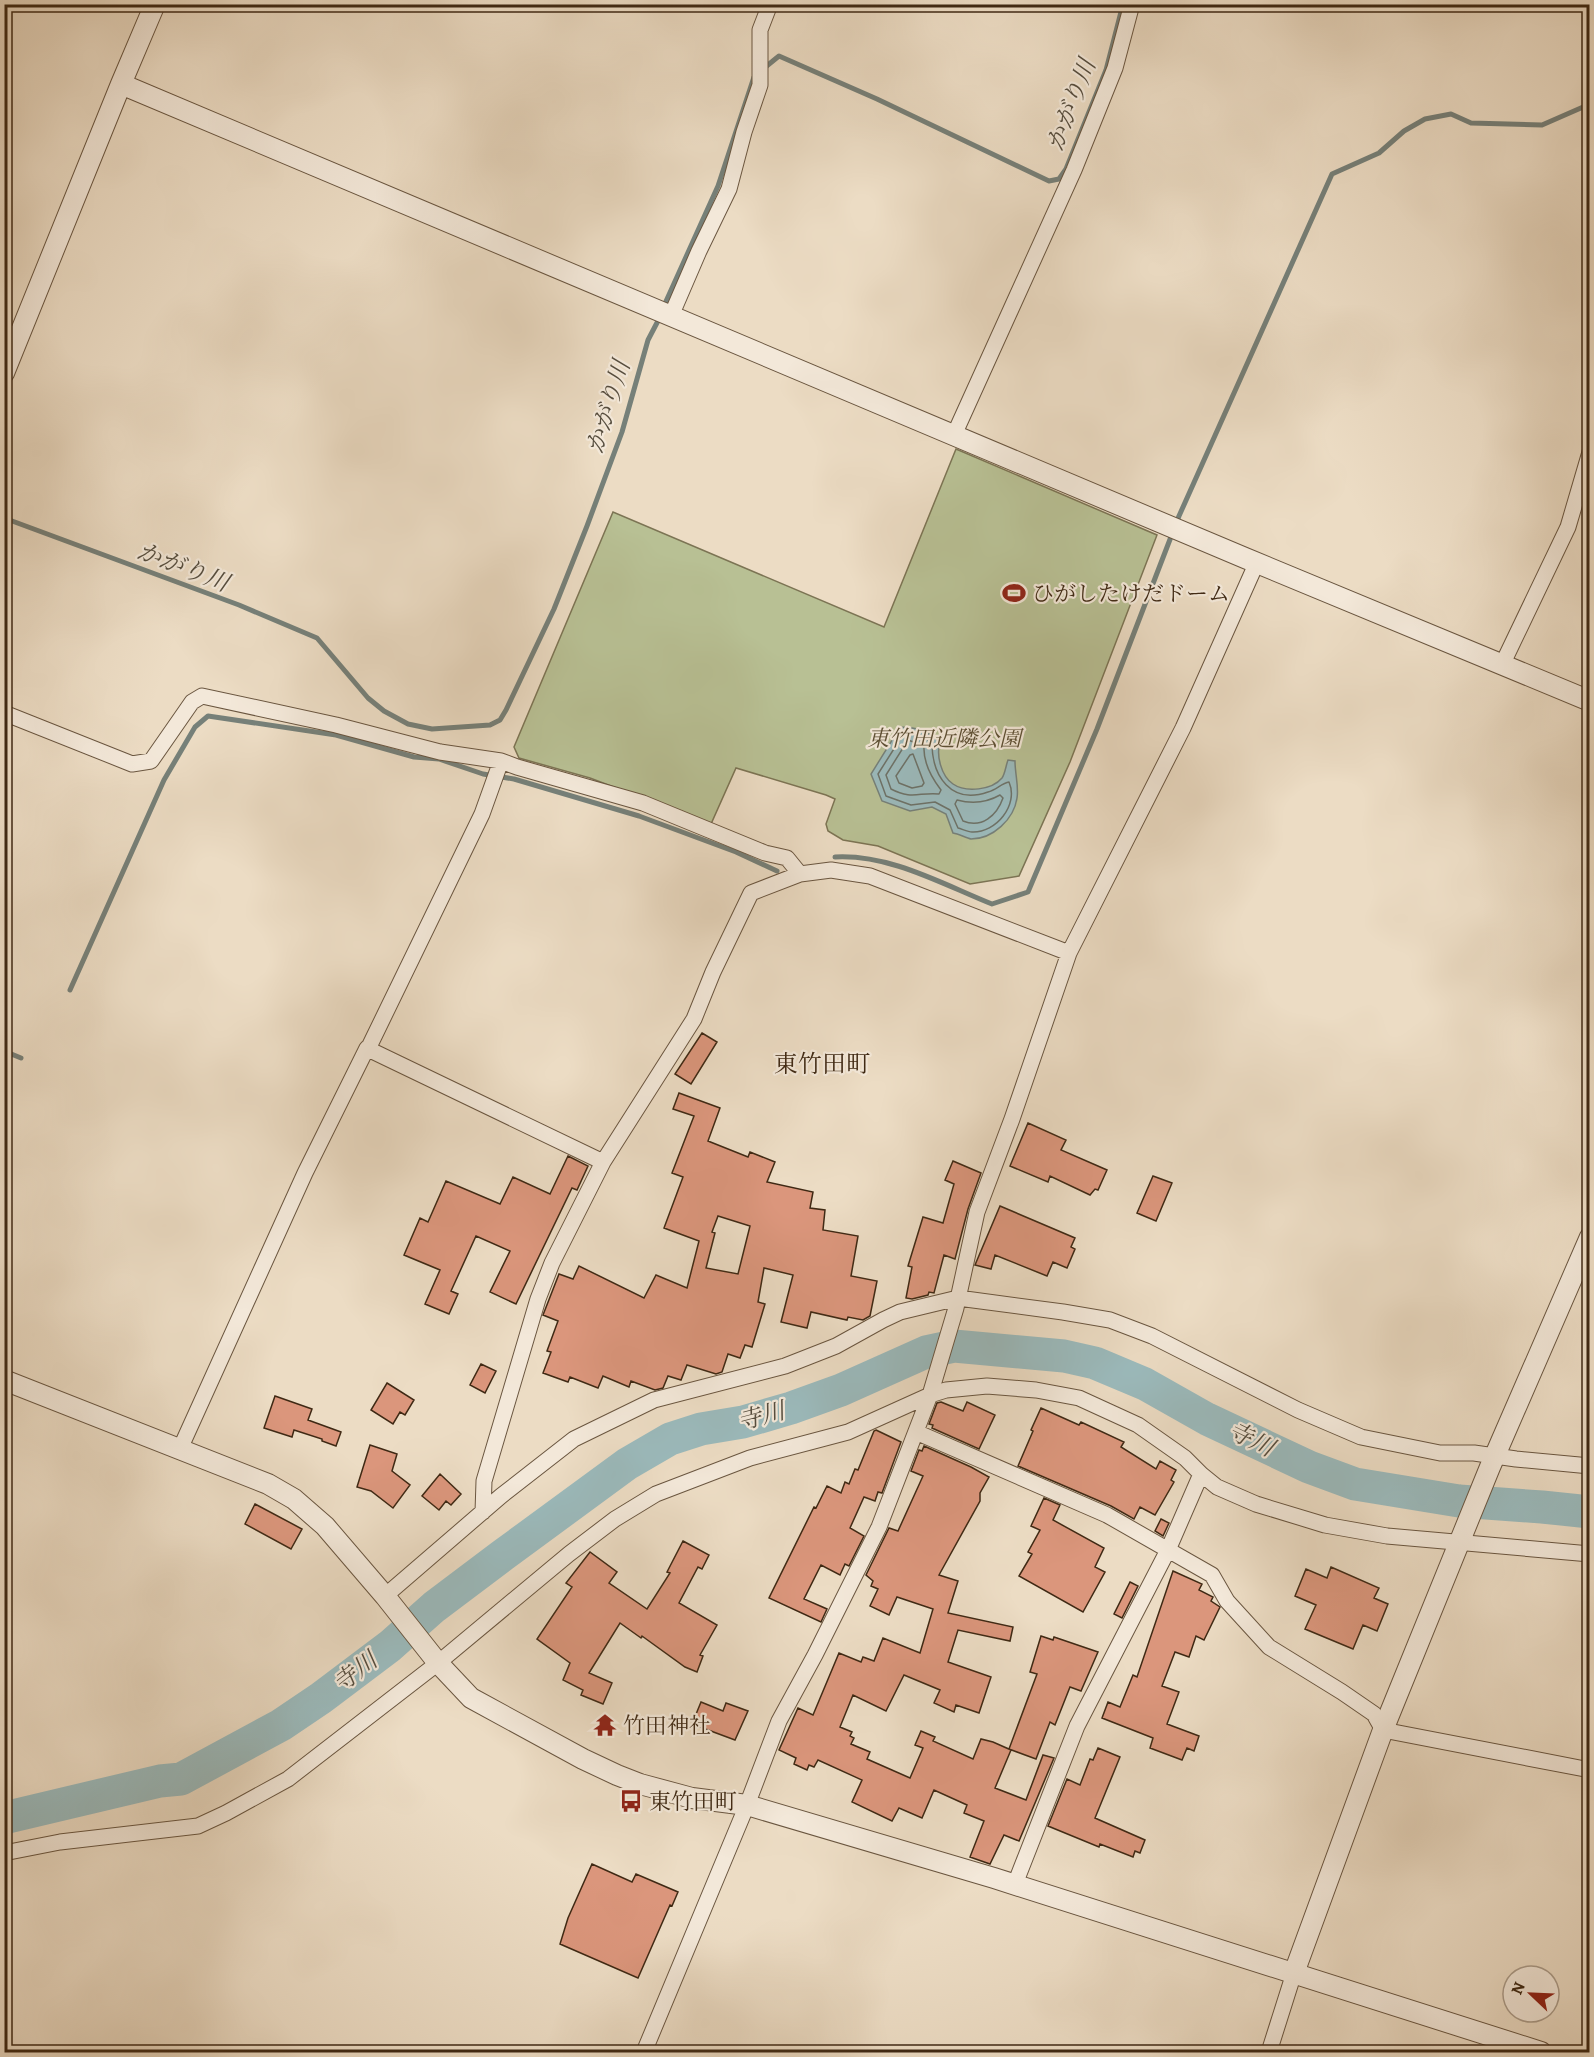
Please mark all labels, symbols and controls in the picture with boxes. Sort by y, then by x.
water label: かがり川 [1039,52,1104,156]
water label: かがり川 [579,354,638,458]
water label: かがり川 [132,535,236,600]
place label: ひがしたけだドーム [1032,579,1230,609]
sports icon: ひがしたけだドーム [1001,580,1027,606]
park label: 東竹田近隣公園 [867,724,1024,754]
district label: 東竹田町 [774,1048,870,1080]
water label: 寺川 [734,1394,791,1438]
water label: 寺川 [1222,1414,1282,1465]
water label: 寺川 [326,1643,386,1699]
place label: 竹田神社 [623,1711,711,1741]
temple icon: 竹田神社 [592,1712,618,1738]
place label: 東竹田町 [649,1787,737,1817]
bus stop icon: 東竹田町 [618,1788,644,1814]
north arrow [1501,1964,1561,2024]
text: N [1506,1979,1531,1998]

